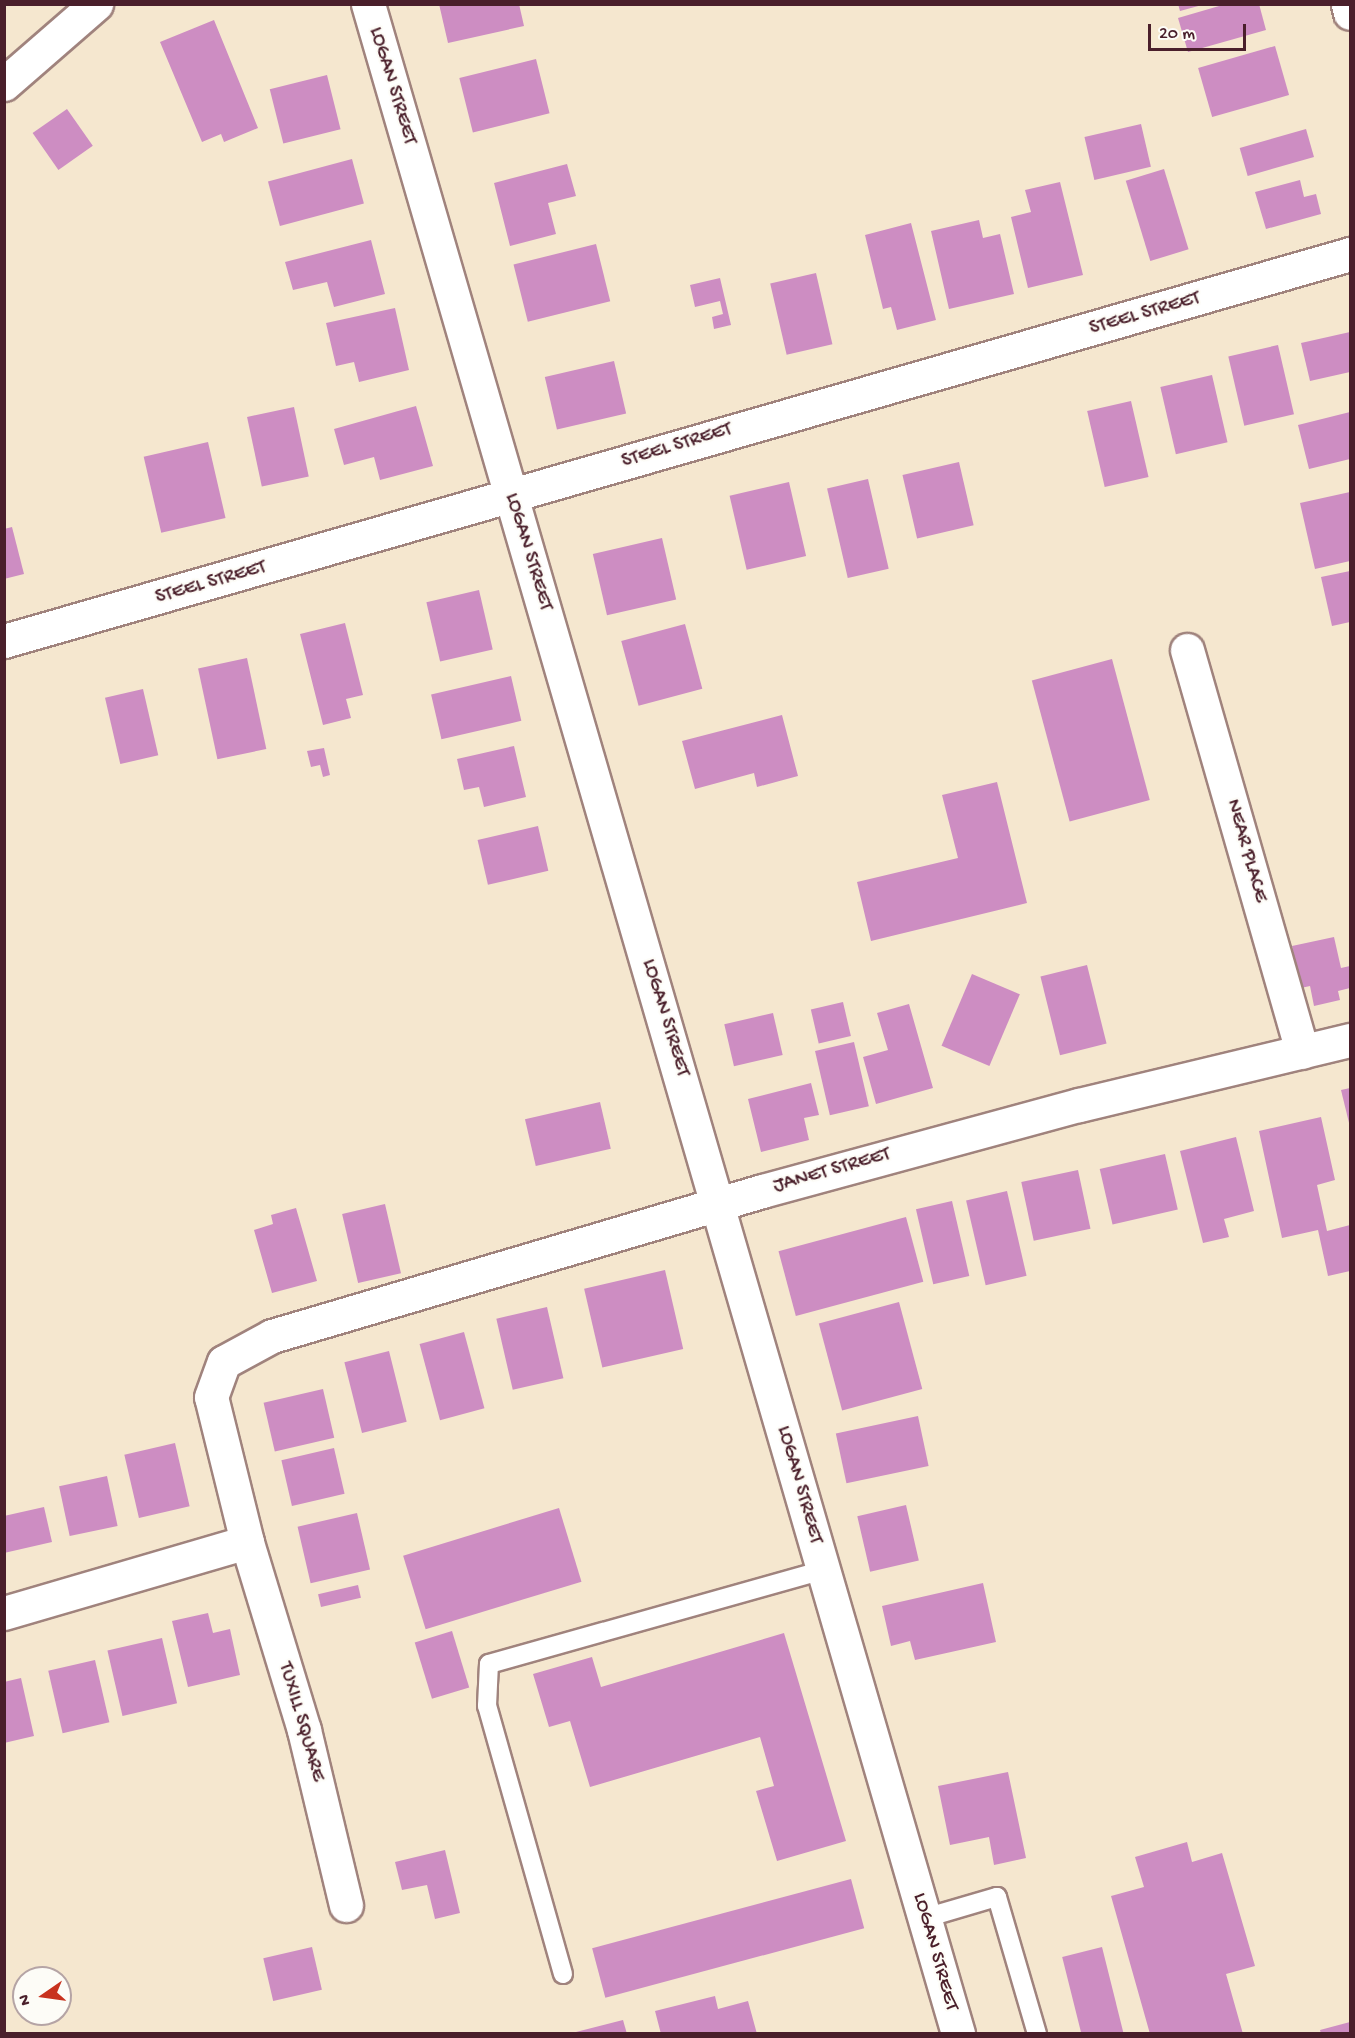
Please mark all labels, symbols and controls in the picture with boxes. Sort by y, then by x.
scale bar [1151,12,1248,50]
street label: LOGAN STREET [363,24,421,148]
text: 20 m [1159,24,1195,45]
street label: STEEL STREET [1087,287,1203,341]
street label: STEEL STREET [619,418,735,474]
street label: LOGAN STREET [499,490,557,614]
street label: STEEL STREET [153,556,269,610]
street label: NEAR PLACE [1220,797,1272,905]
street label: LOGAN STREET [636,956,694,1080]
street label: JANET STREET [771,1143,893,1199]
street label: LOGAN STREET [771,1423,827,1547]
street label: TUXILL SQUARE [273,1660,329,1784]
street label: LOGAN STREET [907,1890,963,2014]
north arrow [12,1966,72,2026]
text: N [15,1992,36,2007]

